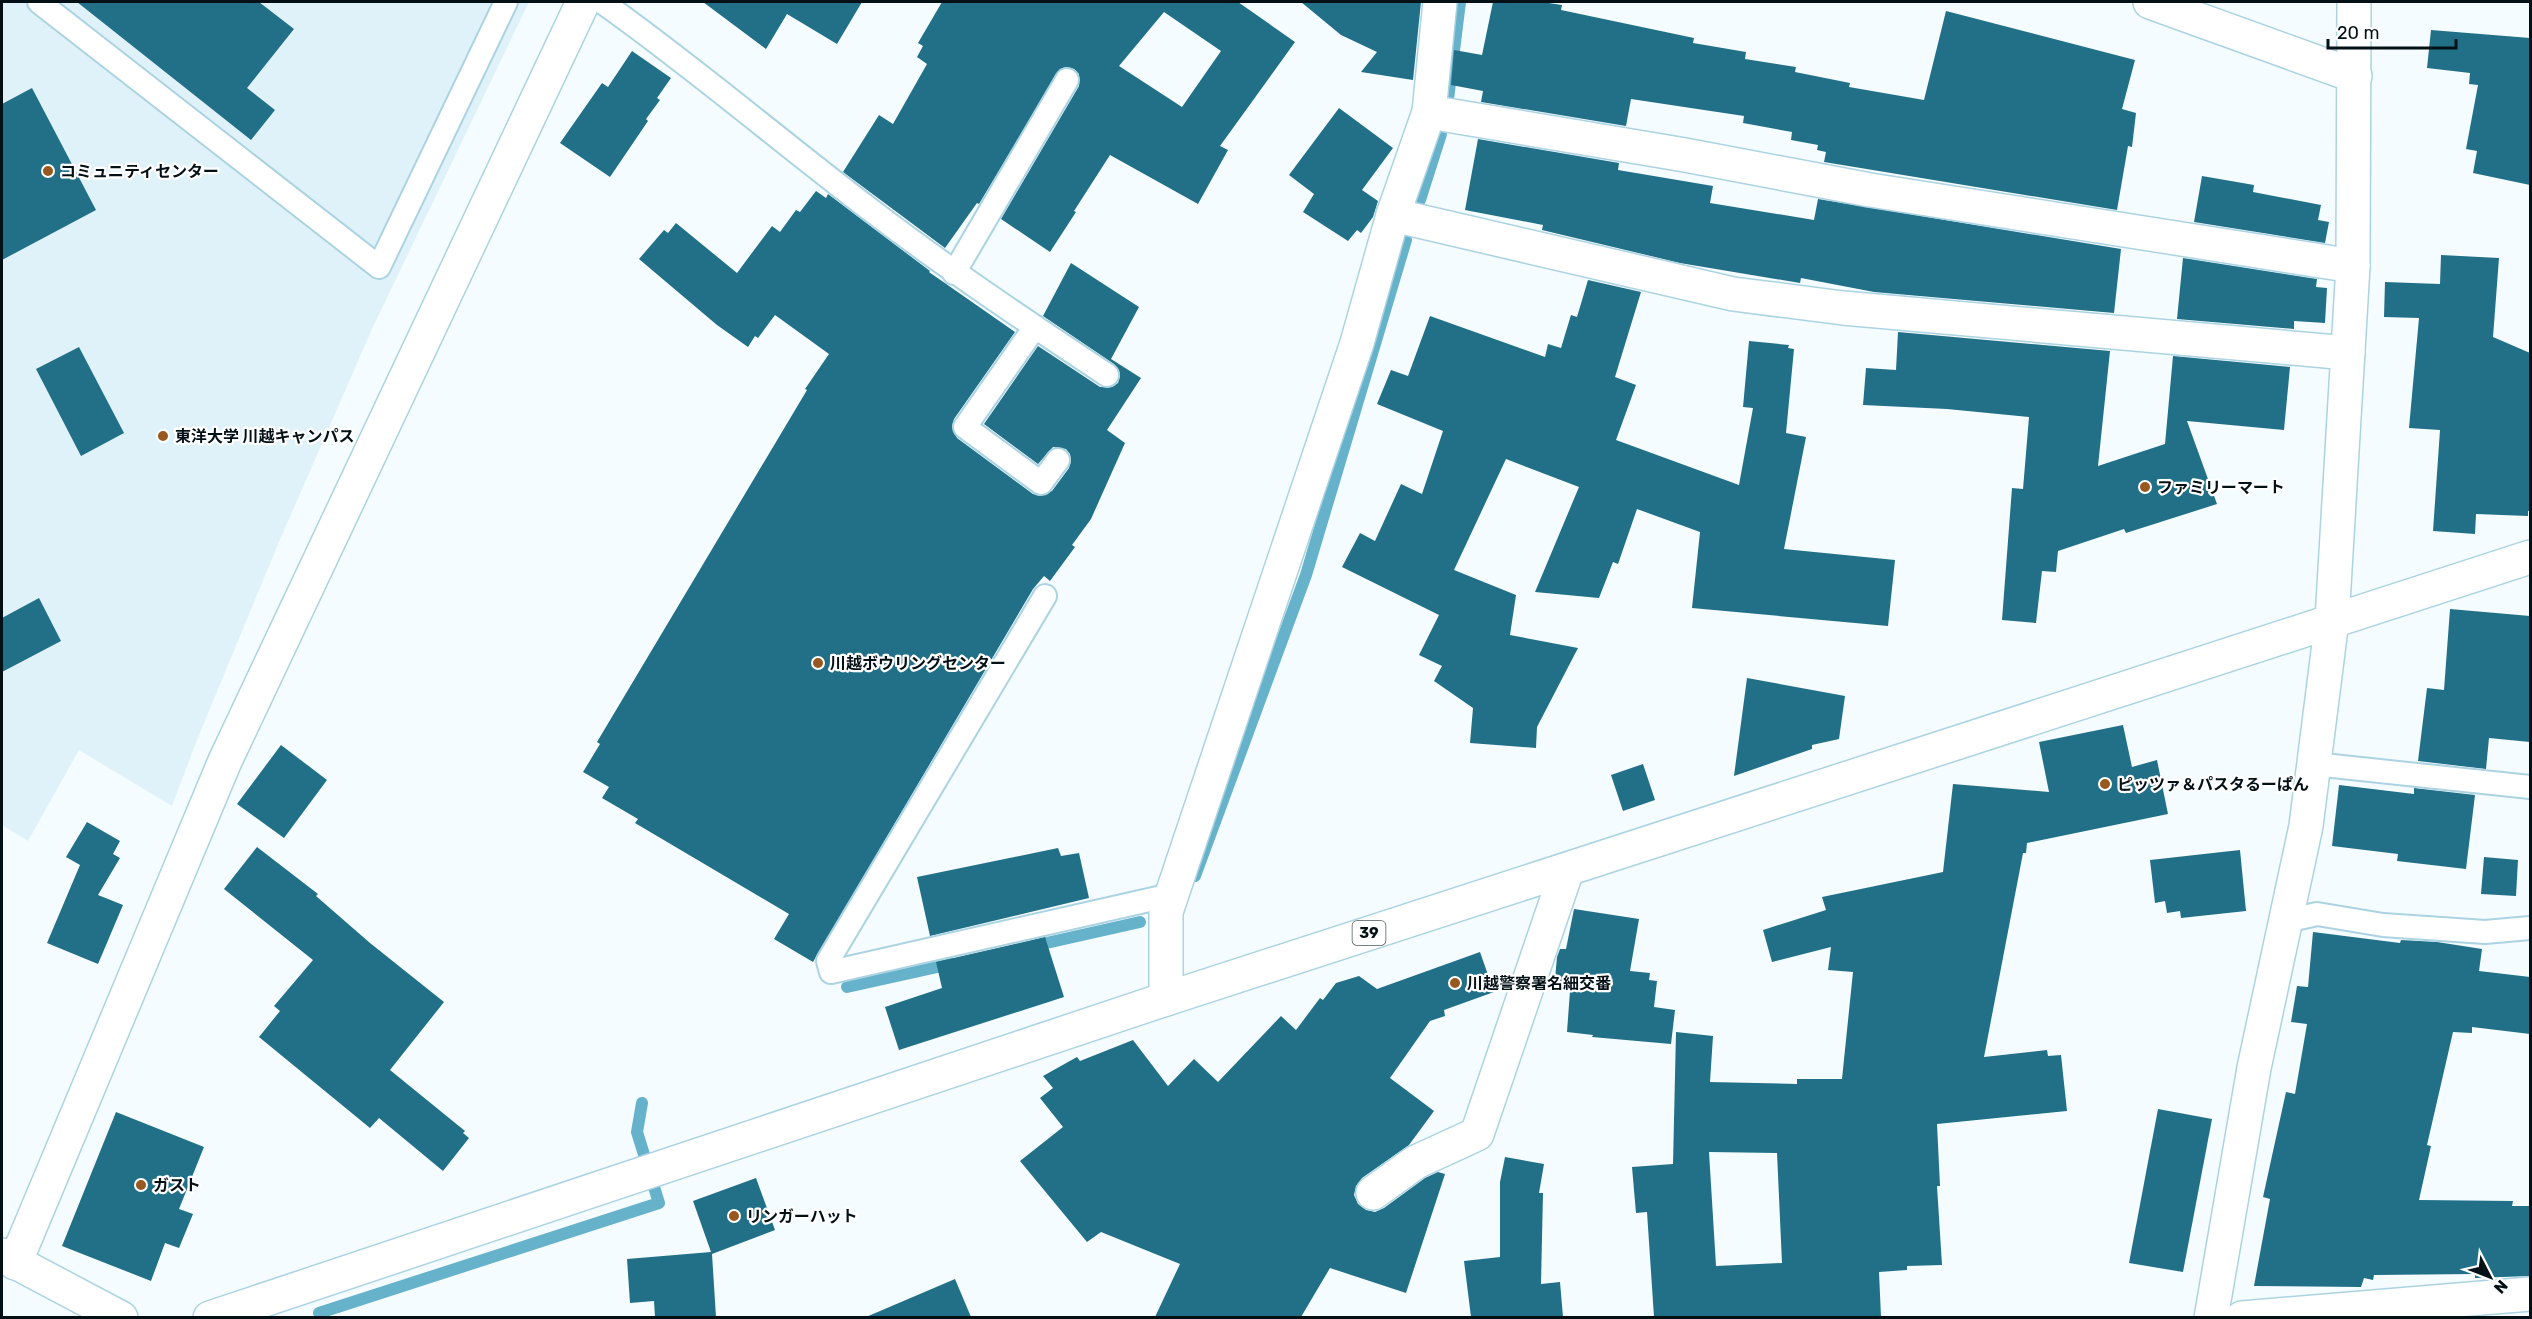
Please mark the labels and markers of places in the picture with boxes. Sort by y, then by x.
place label: コミュニティセンター [60,162,219,181]
marker: コミュニティセンター [41,164,55,178]
place label: 東洋大学 川越キャンパス [175,427,354,446]
marker: 東洋大学 川越キャンパス [156,429,170,443]
place label: ファミリーマート [2157,478,2285,497]
marker: ファミリーマート [2138,480,2152,494]
place label: 川越ボウリングセンター [830,654,1006,673]
marker: 川越ボウリングセンター [811,656,825,670]
place label: ピッツァ＆パスタるーぱん [2117,775,2309,794]
marker: ピッツァ＆パスタるーぱん [2098,777,2112,791]
place label: 川越警察署名細交番 [1467,974,1611,993]
marker: 川越警察署名細交番 [1448,976,1462,990]
place label: ガスト [153,1176,201,1195]
marker: ガスト [134,1178,148,1192]
place label: リンガーハット [746,1207,858,1226]
marker: リンガーハット [727,1209,741,1223]

